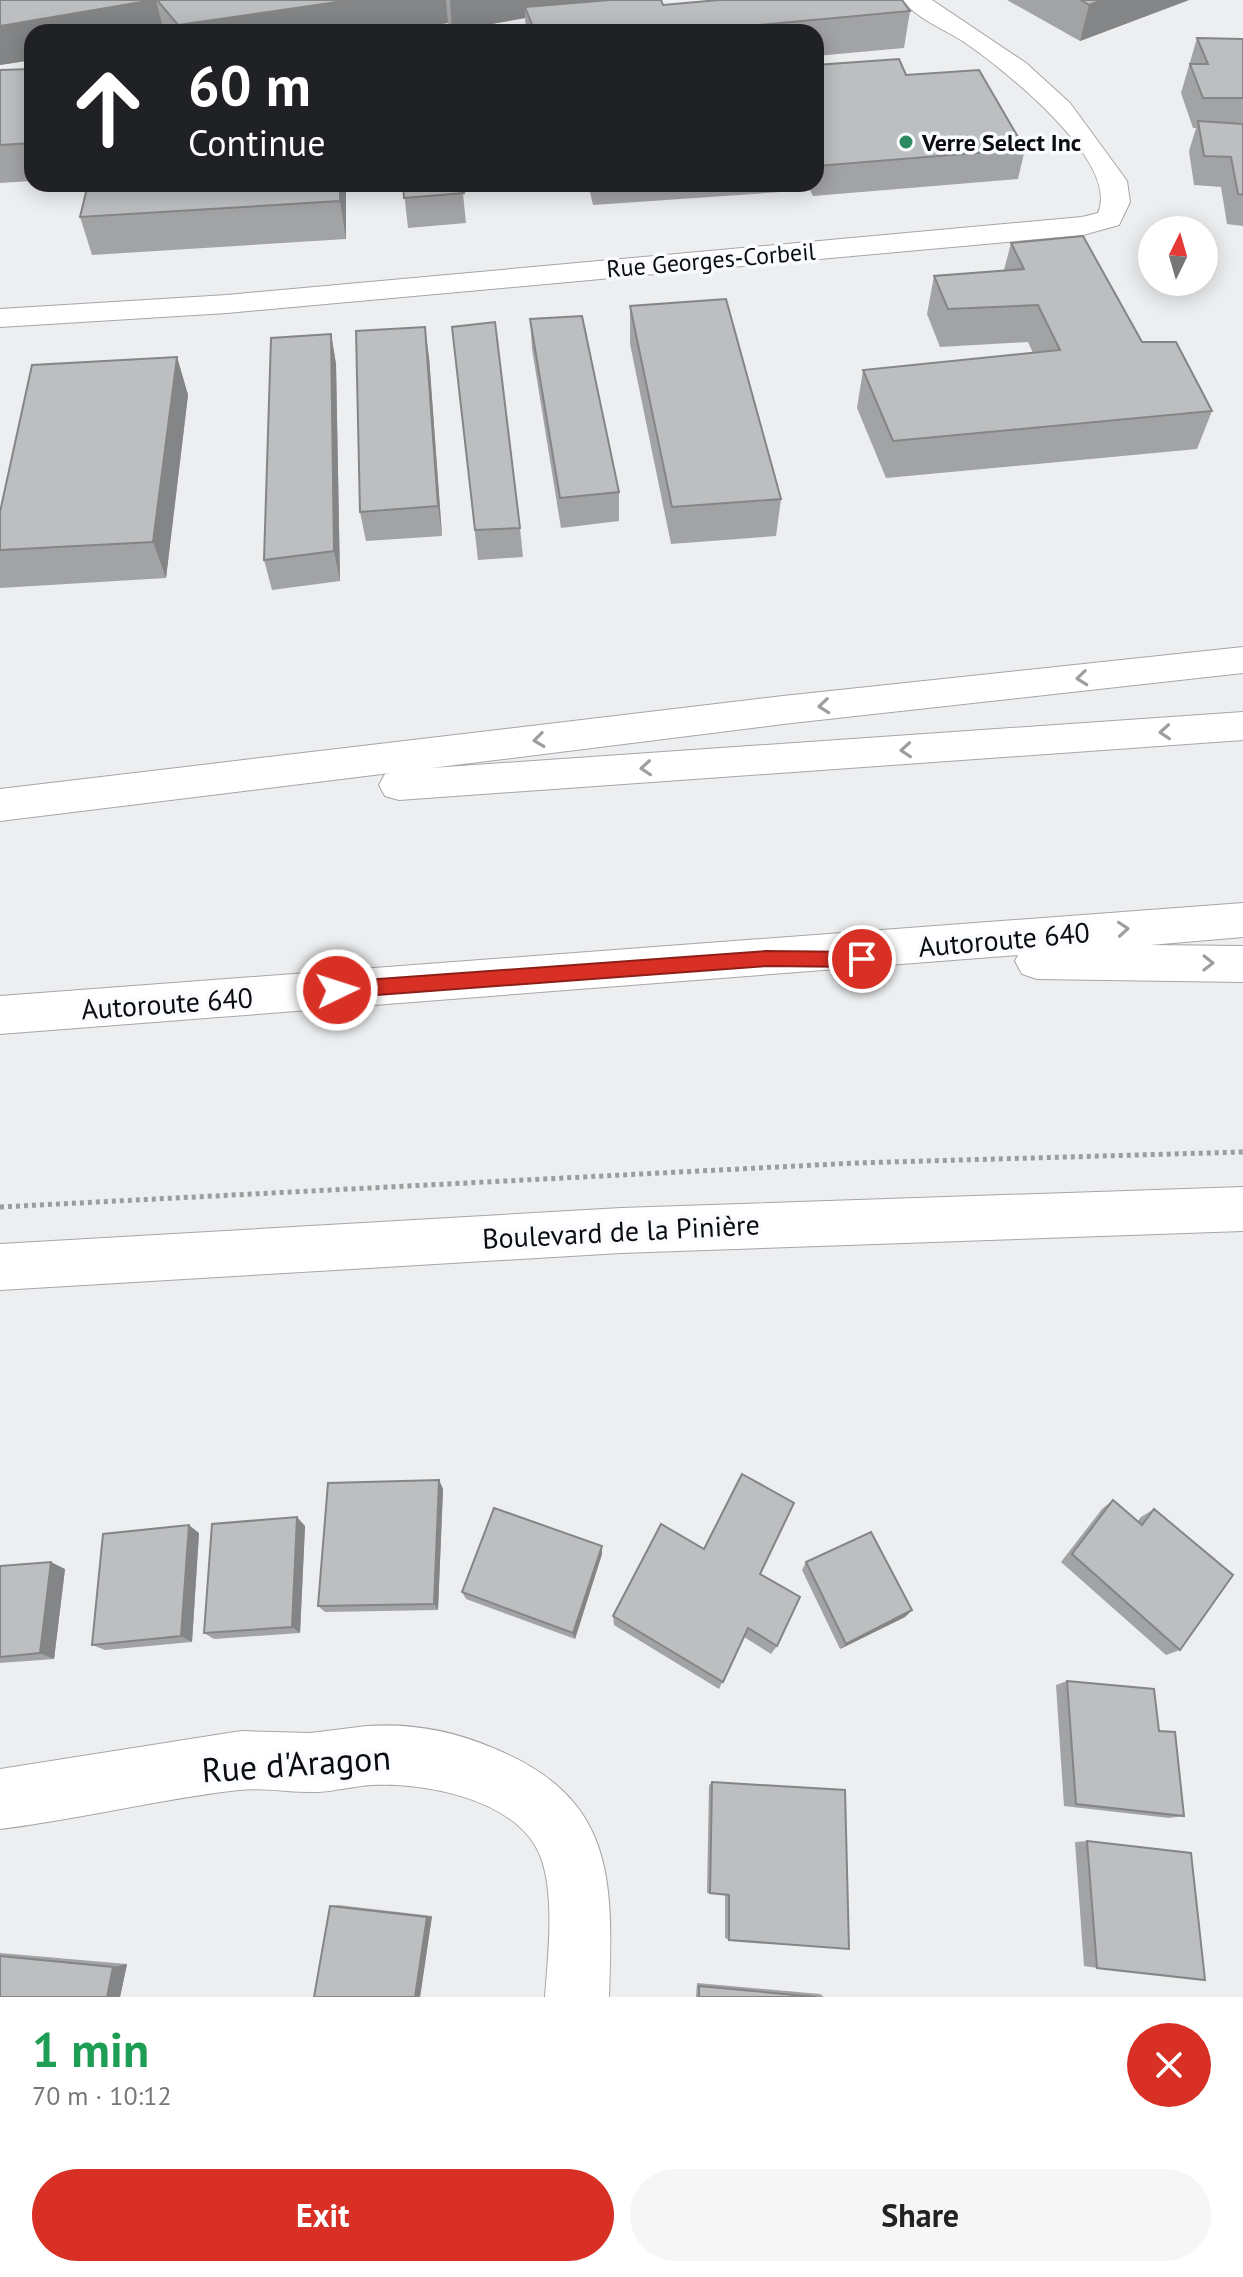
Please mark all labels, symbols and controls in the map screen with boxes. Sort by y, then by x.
text: 60 m [188,49,311,121]
icon: ahead [56,56,160,160]
text: Continue [188,119,326,166]
place label: Verre Select Inc [921,127,1081,158]
marker: Verre Select Inc [897,133,915,151]
north arrow [1138,216,1218,296]
map controls [1138,216,1218,296]
street label: Rue Georges-Corbeil [605,235,817,285]
one-way arrow [1075,669,1088,686]
one-way arrow [817,698,830,715]
one-way arrow [1158,723,1171,740]
one-way arrow [532,731,546,748]
one-way arrow [899,741,912,758]
one-way arrow [639,759,652,776]
street label: Autoroute 640 [917,913,1091,965]
one-way arrow [1117,921,1130,938]
pin [828,925,896,993]
icon: arrive [840,937,884,981]
position arrow [295,948,379,1032]
one-way arrow [1202,955,1215,972]
street label: Autoroute 640 [80,979,254,1027]
street label: Boulevard de la Pinière [481,1205,761,1257]
street label: Rue d'Aragon [200,1734,392,1792]
text: 1 min [32,2018,149,2080]
button: close [1127,2023,1211,2107]
text: 70 m · 10:12 [32,2079,172,2112]
button: Exit [32,2169,614,2261]
button: Share [630,2169,1211,2261]

